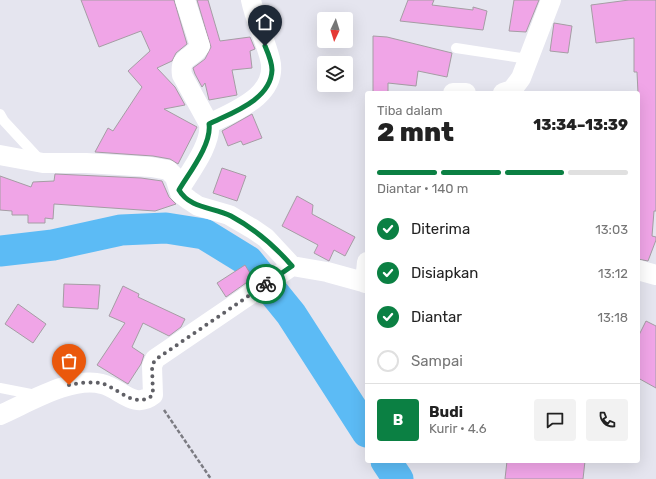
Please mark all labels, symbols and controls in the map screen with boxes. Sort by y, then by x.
pin [248,5,282,46]
icon: home [254,11,276,33]
north arrow [317,12,353,48]
map controls [317,12,353,92]
button: layers [317,56,353,92]
text: Tiba dalam [377,103,443,118]
text: 13:34–13:39 [533,116,628,134]
text: 2 mnt [377,117,454,148]
text: Diantar · 140 m [377,181,468,196]
icon: check [377,218,399,240]
text: Diterima [411,220,470,238]
text: 13:03 [595,222,628,237]
icon: check [377,262,399,284]
courier [246,264,286,304]
text: Disiapkan [411,264,478,282]
text: 13:12 [598,266,628,281]
icon: bike [255,273,277,295]
icon: check [377,306,399,328]
text: Diantar [411,308,462,326]
text: 13:18 [597,310,628,325]
pin [52,344,86,385]
icon: bag [58,350,80,372]
text: Sampai [411,352,463,370]
button: chat [534,399,576,441]
button: phone [586,399,628,441]
text: Budi [429,403,463,421]
text: B [393,411,403,429]
text: Kurir · 4.6 [429,421,487,436]

